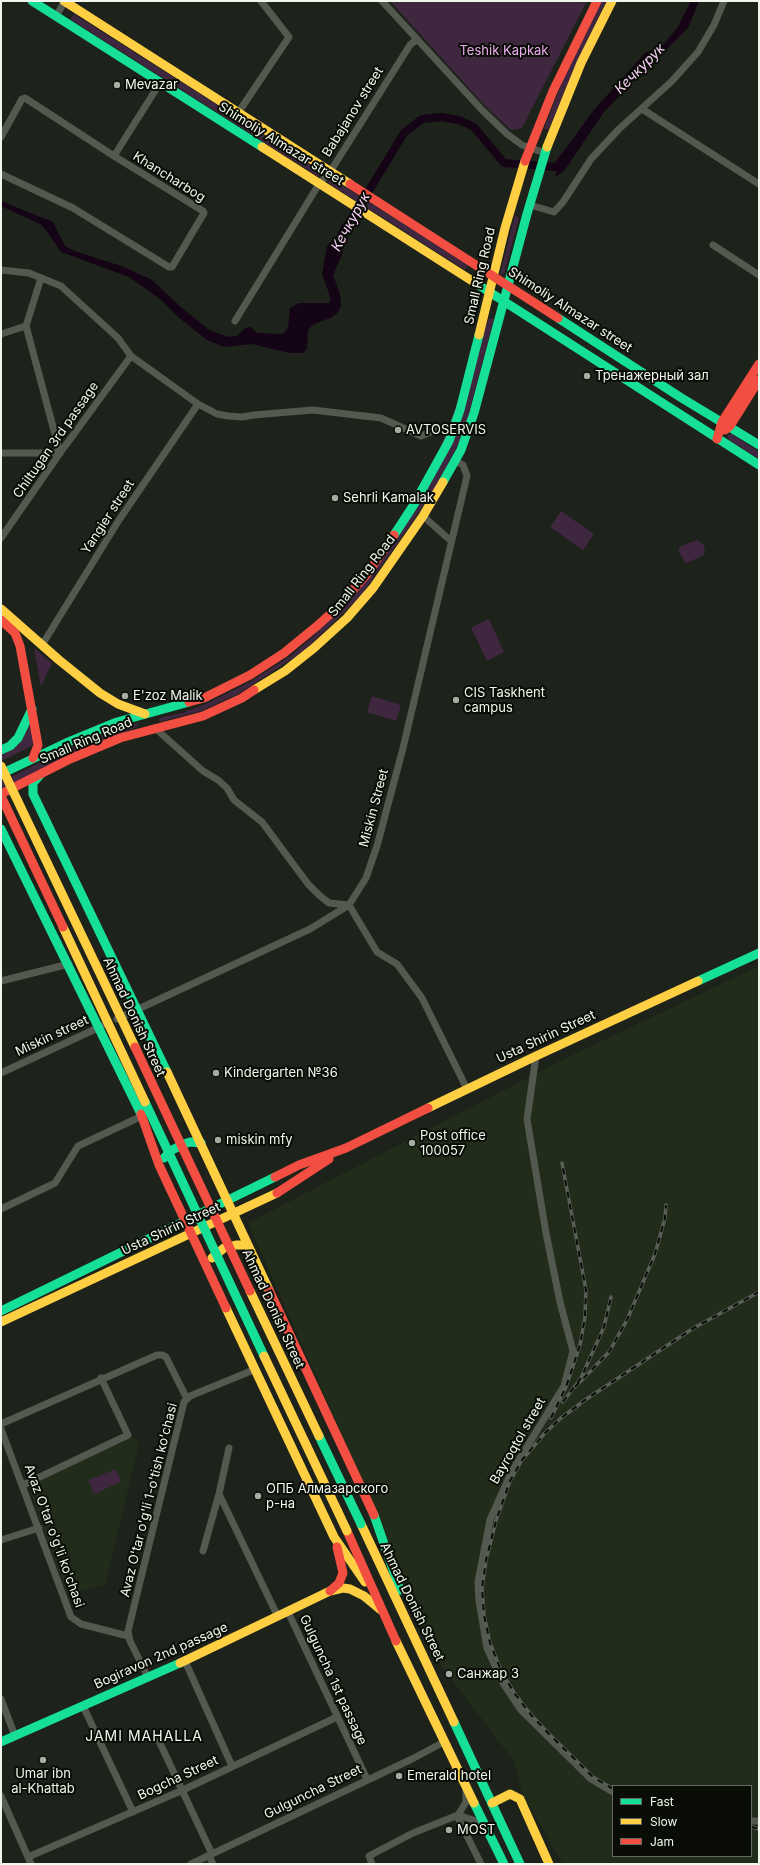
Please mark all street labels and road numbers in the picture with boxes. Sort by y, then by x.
street label: Babajanov street [319,64,387,160]
street label: Shimoliy Almazar street [216,99,346,189]
street label: Khancharbog [130,148,208,206]
street label: Small Ring Road [461,226,499,326]
street label: Shimoliy Almazar street [505,264,635,356]
street label: Chiltugan 3rd passage [10,379,102,501]
street label: Yangier street [78,477,138,557]
street label: Small Ring Road [325,532,399,620]
street label: Small Ring Road [37,714,135,768]
street label: Miskin Street [356,767,392,849]
street label: Ahmad Donish Street [99,955,169,1079]
street label: Usta Shirin Street [494,1007,598,1067]
street label: Miskin street [13,1012,91,1060]
street label: Usta Shirin Street [119,1199,223,1259]
street label: Ahmad Donish Street [238,1247,308,1371]
street label: Bayroqtol street [487,1395,549,1487]
street label: Avaz O'tar o'g'li 1-o'tish ko'chasi [117,1401,181,1599]
street label: Avaz O'tar o'g'li ko'chasi [21,1462,87,1610]
street label: Ahmad Donish Street [377,1540,447,1664]
street label: Gulguncha 1st passage [296,1612,370,1748]
street label: Bogiravon 2nd passage [92,1619,230,1693]
street label: Bogcha Street [135,1753,221,1803]
street label: Gulguncha Street [262,1762,364,1822]

